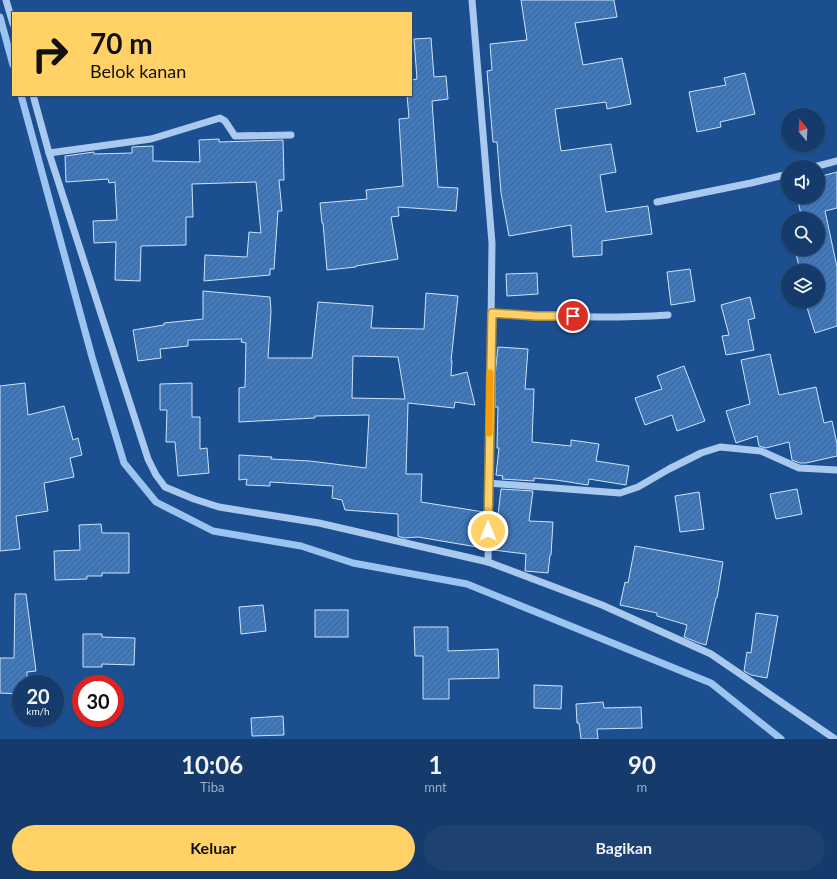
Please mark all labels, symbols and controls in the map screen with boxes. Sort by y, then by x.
text: 70 m [90,26,153,60]
icon: right [24,28,76,80]
text: Belok kanan [90,60,186,82]
north arrow [781,108,825,152]
map controls [781,108,825,308]
button: sound [781,160,825,204]
button: search [781,212,825,256]
button: layers [781,264,825,308]
pin [556,299,590,333]
icon: arrive [562,305,584,327]
position arrow [467,510,509,552]
speed limit sign: 30 [72,675,124,727]
text: 20 [26,684,50,708]
text: km/h [26,705,50,717]
text: 10:06 [181,750,243,779]
text: 1 [429,750,442,779]
text: 90 [628,750,656,779]
text: Tiba [200,779,224,795]
text: mnt [424,779,447,795]
text: m [637,779,647,795]
button: Keluar [12,825,415,871]
button: Bagikan [423,825,825,871]

